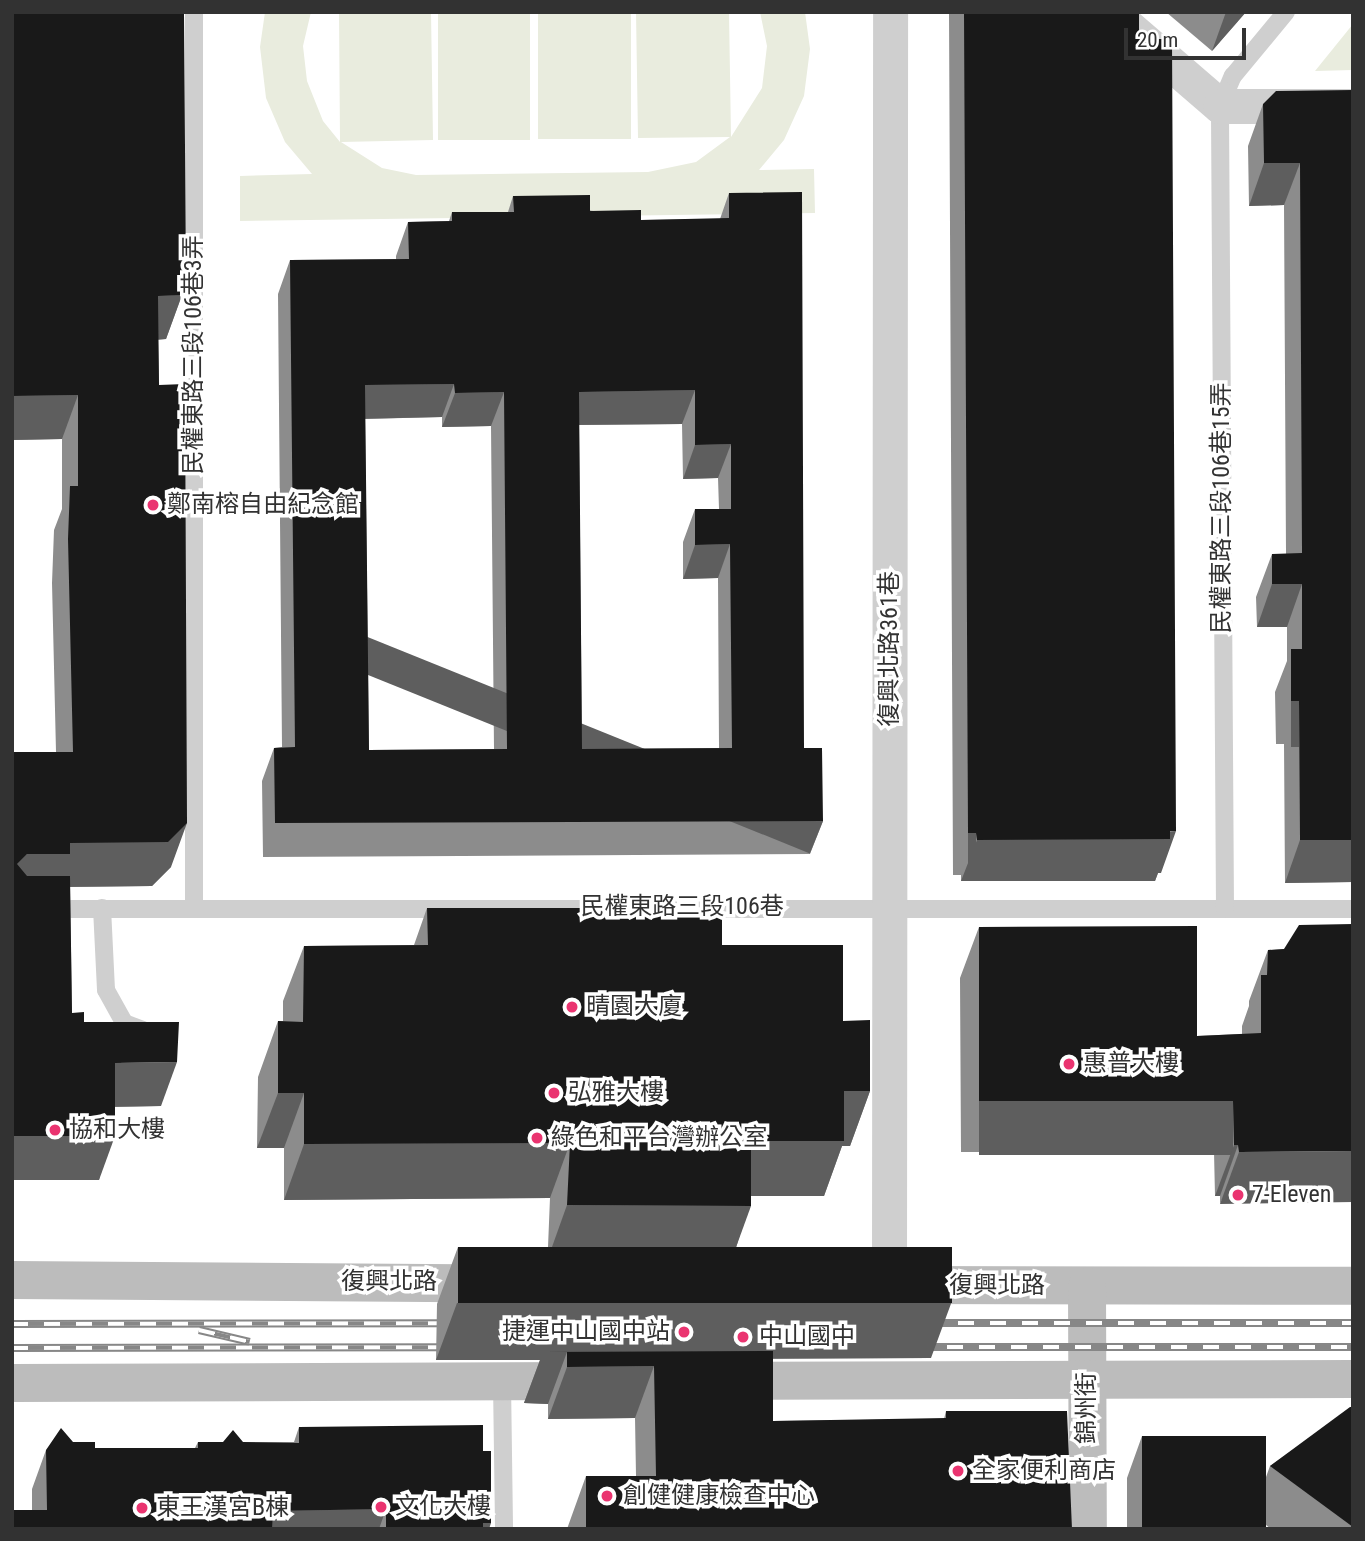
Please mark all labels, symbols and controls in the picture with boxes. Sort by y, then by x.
scale bar [1127,14,1250,58]
text: 20 m [1137,28,1178,52]
street label: 民權東路三段106巷3弄 [180,235,208,475]
street label: 民權東路三段106巷15弄 [1208,382,1236,634]
place label: 鄭南榕自由紀念館 [167,491,359,519]
marker: 鄭南榕自由紀念館 [145,497,161,513]
street label: 復興北路361巷 [876,571,904,727]
street label: 民權東路三段106巷 [580,893,784,921]
place label: 晴園大廈 [586,993,682,1021]
marker: 晴園大廈 [564,999,580,1015]
place label: 惠普大樓 [1083,1050,1179,1078]
marker: 惠普大樓 [1061,1056,1077,1072]
place label: 弘雅大樓 [568,1079,664,1107]
marker: 弘雅大樓 [546,1085,562,1101]
place label: 協和大樓 [69,1116,165,1144]
marker: 協和大樓 [47,1122,63,1138]
place label: 綠色和平台灣辦公室 [551,1124,767,1152]
marker: 綠色和平台灣辦公室 [529,1130,545,1146]
place label: 7-Eleven [1252,1181,1331,1209]
marker: 7-Eleven [1230,1187,1246,1203]
street label: 復興北路 [341,1268,437,1296]
street label: 復興北路 [949,1272,1045,1300]
place label: 捷運中山國中站 [502,1318,670,1346]
place label: 中山國中 [759,1323,855,1351]
marker: 捷運中山國中站 [676,1324,692,1340]
marker: 中山國中 [733,1327,753,1347]
street label: 錦州街 [1073,1372,1101,1444]
place label: 全家便利商店 [972,1457,1116,1485]
marker: 全家便利商店 [950,1463,966,1479]
place label: 創健健康檢查中心 [623,1482,815,1510]
marker: 創健健康檢查中心 [597,1486,617,1506]
place label: 文化大樓 [395,1493,491,1521]
place label: 東王漢宮B棟 [156,1494,289,1522]
marker: 文化大樓 [373,1499,389,1515]
marker: 東王漢宮B棟 [134,1500,150,1516]

